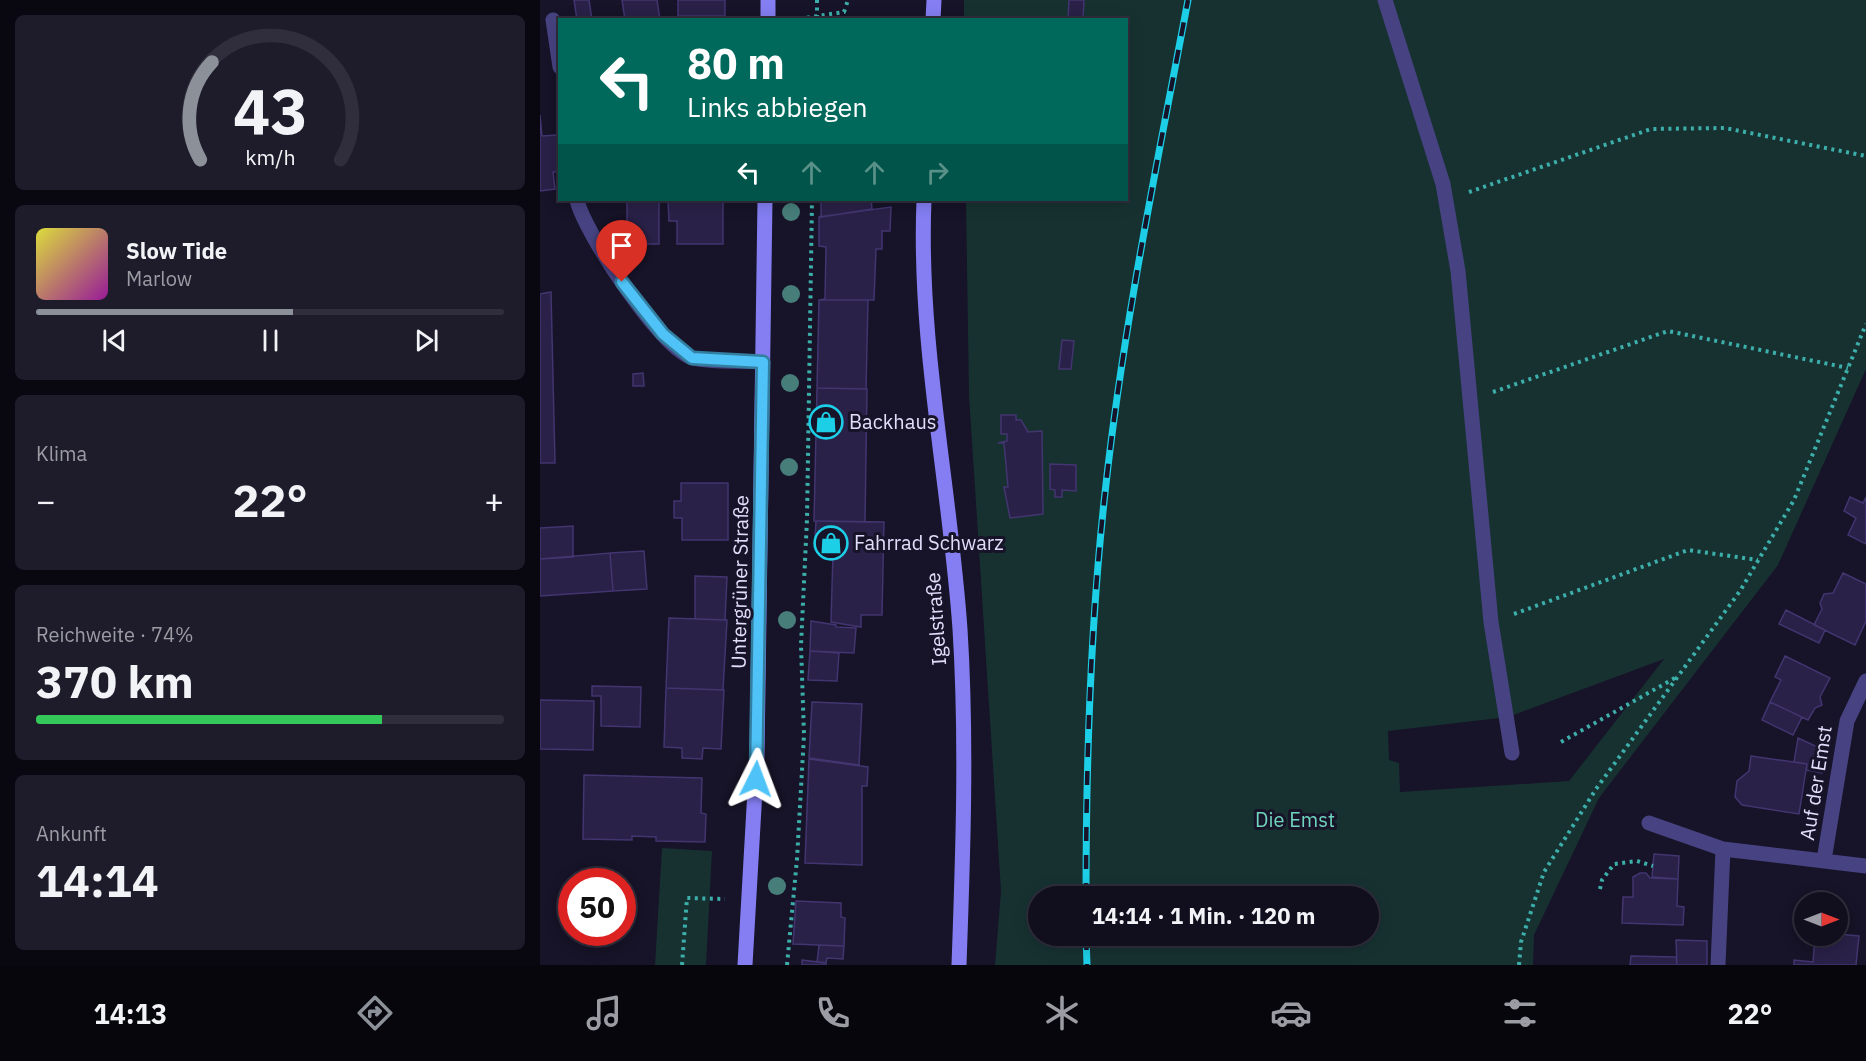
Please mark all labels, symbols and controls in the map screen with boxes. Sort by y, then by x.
text: 80 m [687,36,785,91]
icon: left [588,42,666,120]
text: 43 [233,70,307,151]
text: Links abbiegen [687,89,868,124]
text: km/h [245,143,295,171]
icon: left [732,156,765,189]
icon: ahead [795,156,828,189]
icon: ahead [858,156,891,189]
icon: right [921,156,954,189]
pin [596,220,647,282]
icon: arrive [605,229,638,262]
text: Slow Tide [126,236,227,265]
text: Marlow [126,265,192,292]
icon: previous [98,324,131,357]
icon: pause [254,324,287,357]
icon: next [410,324,443,357]
shop icon: Backhaus [808,404,844,440]
place label: Backhaus [849,408,936,435]
text: Klima [36,440,87,467]
text: 22° [232,471,308,529]
text: − [36,479,56,522]
text: + [484,479,504,522]
street label: Untergrüner Straße [724,495,755,669]
shop icon: Fahrrad Schwarz [813,525,849,561]
place label: Fahrrad Schwarz [854,529,1003,556]
street label: Igelstraße [919,572,952,666]
text: Reichweite · 74% [36,621,193,648]
text: 370 km [36,652,194,710]
street label: Auf der Emst [1793,724,1838,842]
position arrow [724,747,788,811]
park label: Die Emst [1255,806,1335,833]
text: Ankunft [36,820,107,847]
text: 14:14 [36,851,159,909]
speed limit sign: 50 [558,868,636,946]
north arrow [1794,892,1848,946]
map controls [1794,892,1848,946]
text: 14:14 · 1 Min. · 120 m [1092,901,1315,930]
icon: directions [354,992,396,1034]
icon: music [583,992,625,1034]
icon: phone [812,992,854,1034]
icon: climate [1041,992,1083,1034]
icon: car [1270,992,1312,1034]
icon: filters [1499,992,1541,1034]
text: 14:13 [93,996,167,1031]
text: 22° [1727,996,1772,1031]

